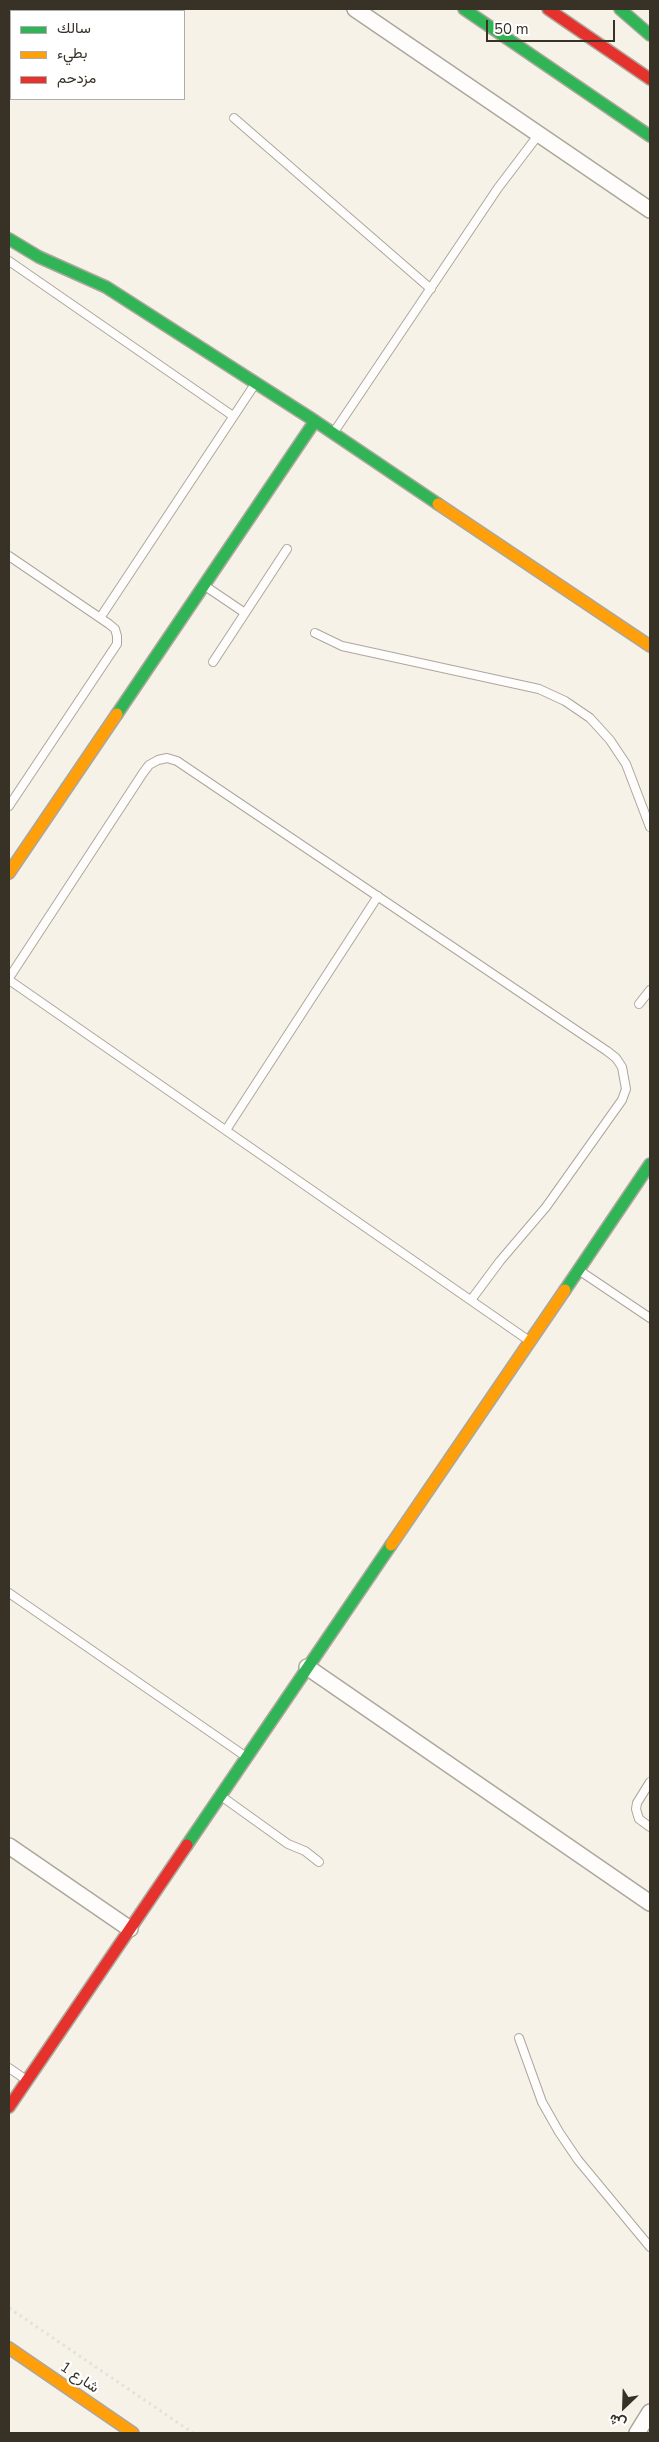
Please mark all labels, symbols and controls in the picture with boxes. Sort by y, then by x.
legend [10,10,185,100]
scale bar [489,10,618,42]
text: سالك [57,18,91,38]
text: 50 m [494,19,529,39]
text: بطيء [57,43,87,63]
text: مزدحم [57,68,96,88]
street label: شارع 1 [56,2359,102,2397]
north arrow [599,2382,649,2432]
text: ش [606,2409,629,2433]

